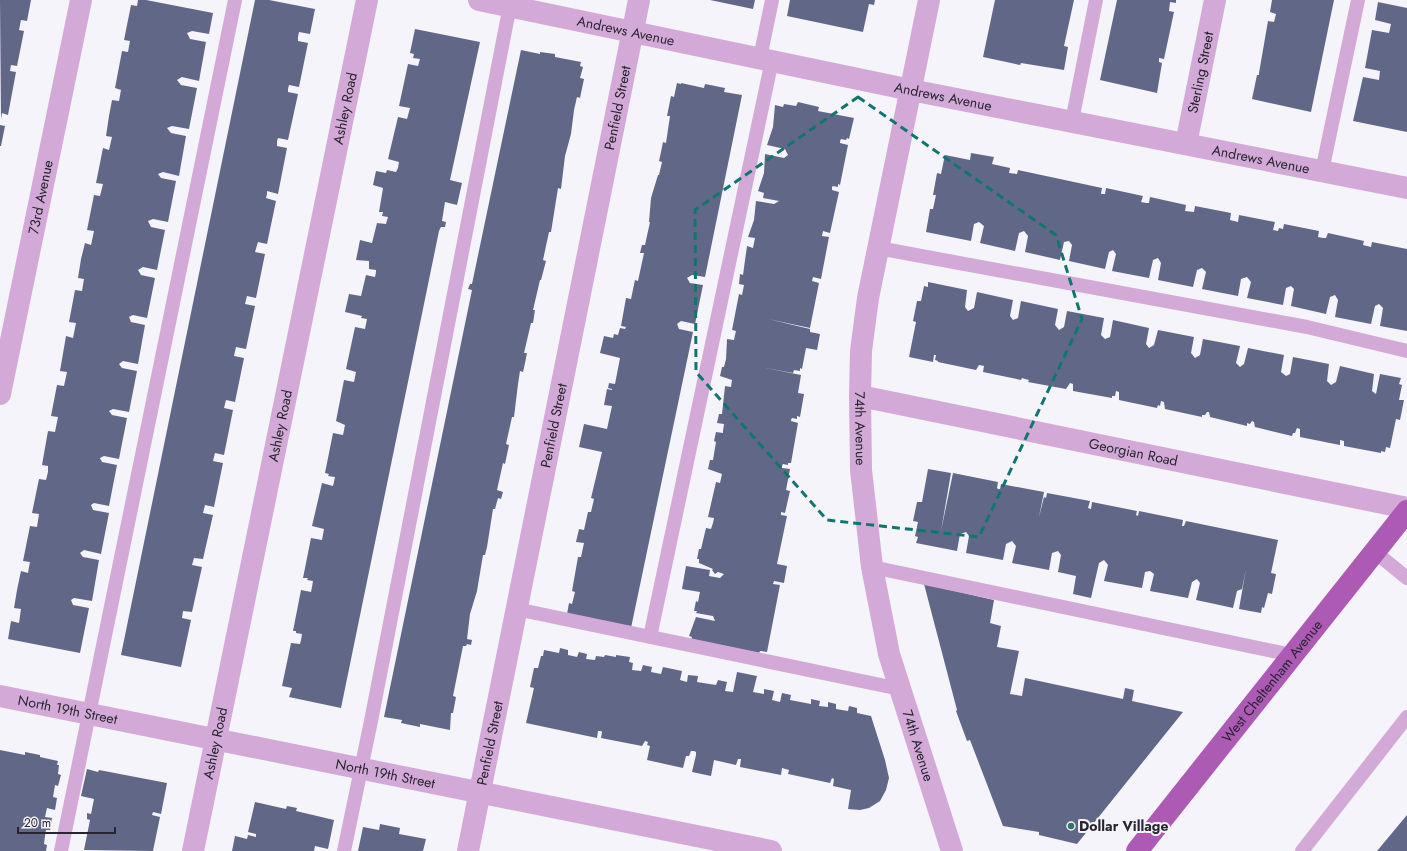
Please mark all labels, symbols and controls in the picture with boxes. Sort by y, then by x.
street label: Andrews Avenue [575,11,676,51]
street label: Sterling Street [1182,29,1219,115]
street label: Penfield Street [599,63,636,152]
street label: Ashley Road [328,71,362,146]
street label: Andrews Avenue [892,77,994,116]
street label: Andrews Avenue [1210,140,1312,179]
street label: 73rd Avenue [23,158,58,236]
street label: Penfield Street [535,381,572,469]
street label: Ashley Road [263,388,297,464]
street label: 74th Avenue [850,391,871,466]
street label: Georgian Road [1087,433,1180,471]
street label: West Cheltenham Avenue [1217,616,1327,747]
street label: North 19th Street [16,690,120,729]
street label: Penfield Street [471,699,508,787]
street label: Ashley Road [198,705,232,781]
street label: 74th Avenue [897,707,939,784]
street label: North 19th Street [334,754,437,793]
scale bar [18,809,115,835]
text: 20 m [24,814,51,832]
place label: Dollar Village [1079,816,1168,836]
marker: Dollar Village [1066,821,1076,831]

